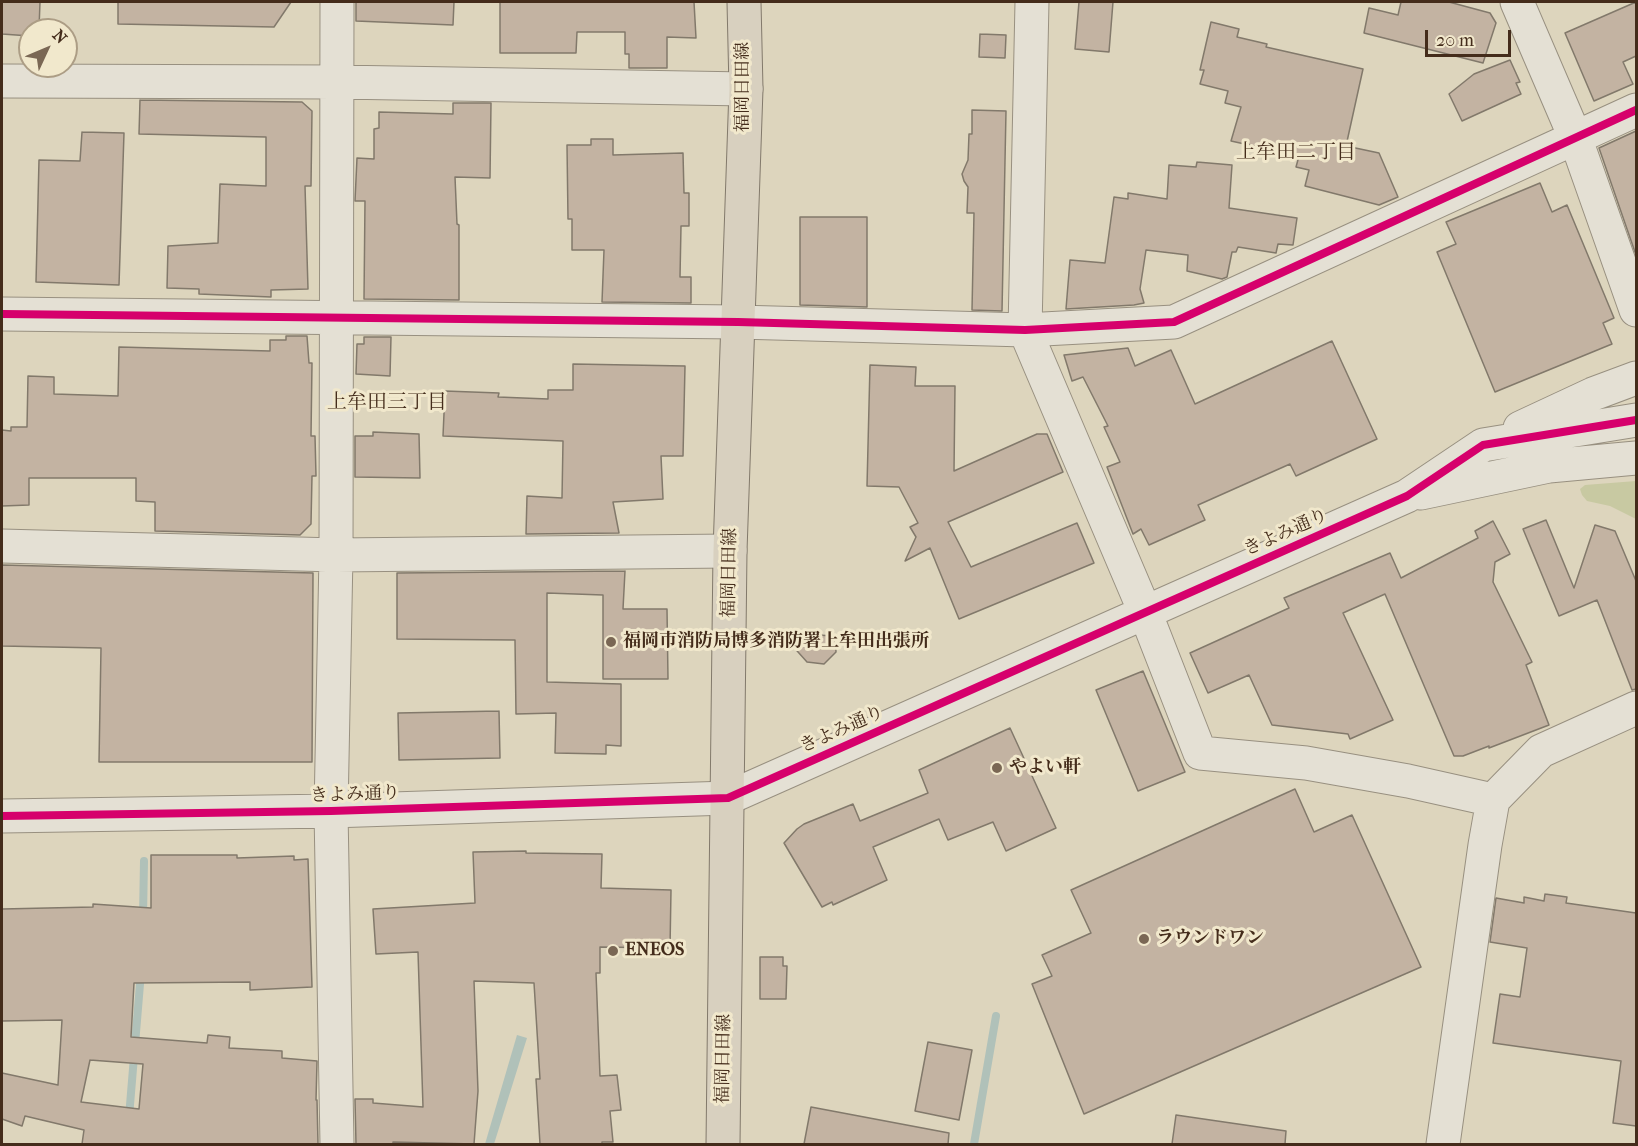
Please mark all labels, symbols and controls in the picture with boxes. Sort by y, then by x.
north arrow [18,18,78,78]
scale bar [1428,18,1514,56]
text: N [49,26,71,47]
text: 20 m [1436,30,1474,51]
street label: 福岡日田線 [733,42,755,132]
district label: 上牟田二丁目 [1236,141,1356,165]
district label: 上牟田三丁目 [327,391,447,415]
street label: きよみ通り [1240,505,1332,561]
street label: 福岡日田線 [718,528,742,618]
place label: 福岡市消防局博多消防署上牟田出張所 [623,631,929,653]
marker: 福岡市消防局博多消防署上牟田出張所 [604,635,618,649]
street label: きよみ通り [796,702,888,758]
place label: やよい軒 [1009,757,1081,779]
marker: やよい軒 [990,761,1004,775]
street label: きよみ通り [310,783,400,807]
place label: ラウンドワン [1156,928,1264,950]
marker: ラウンドワン [1137,932,1151,946]
place label: ENEOS [625,940,684,962]
marker: ENEOS [606,944,620,958]
street label: 福岡日田線 [712,1014,736,1104]

